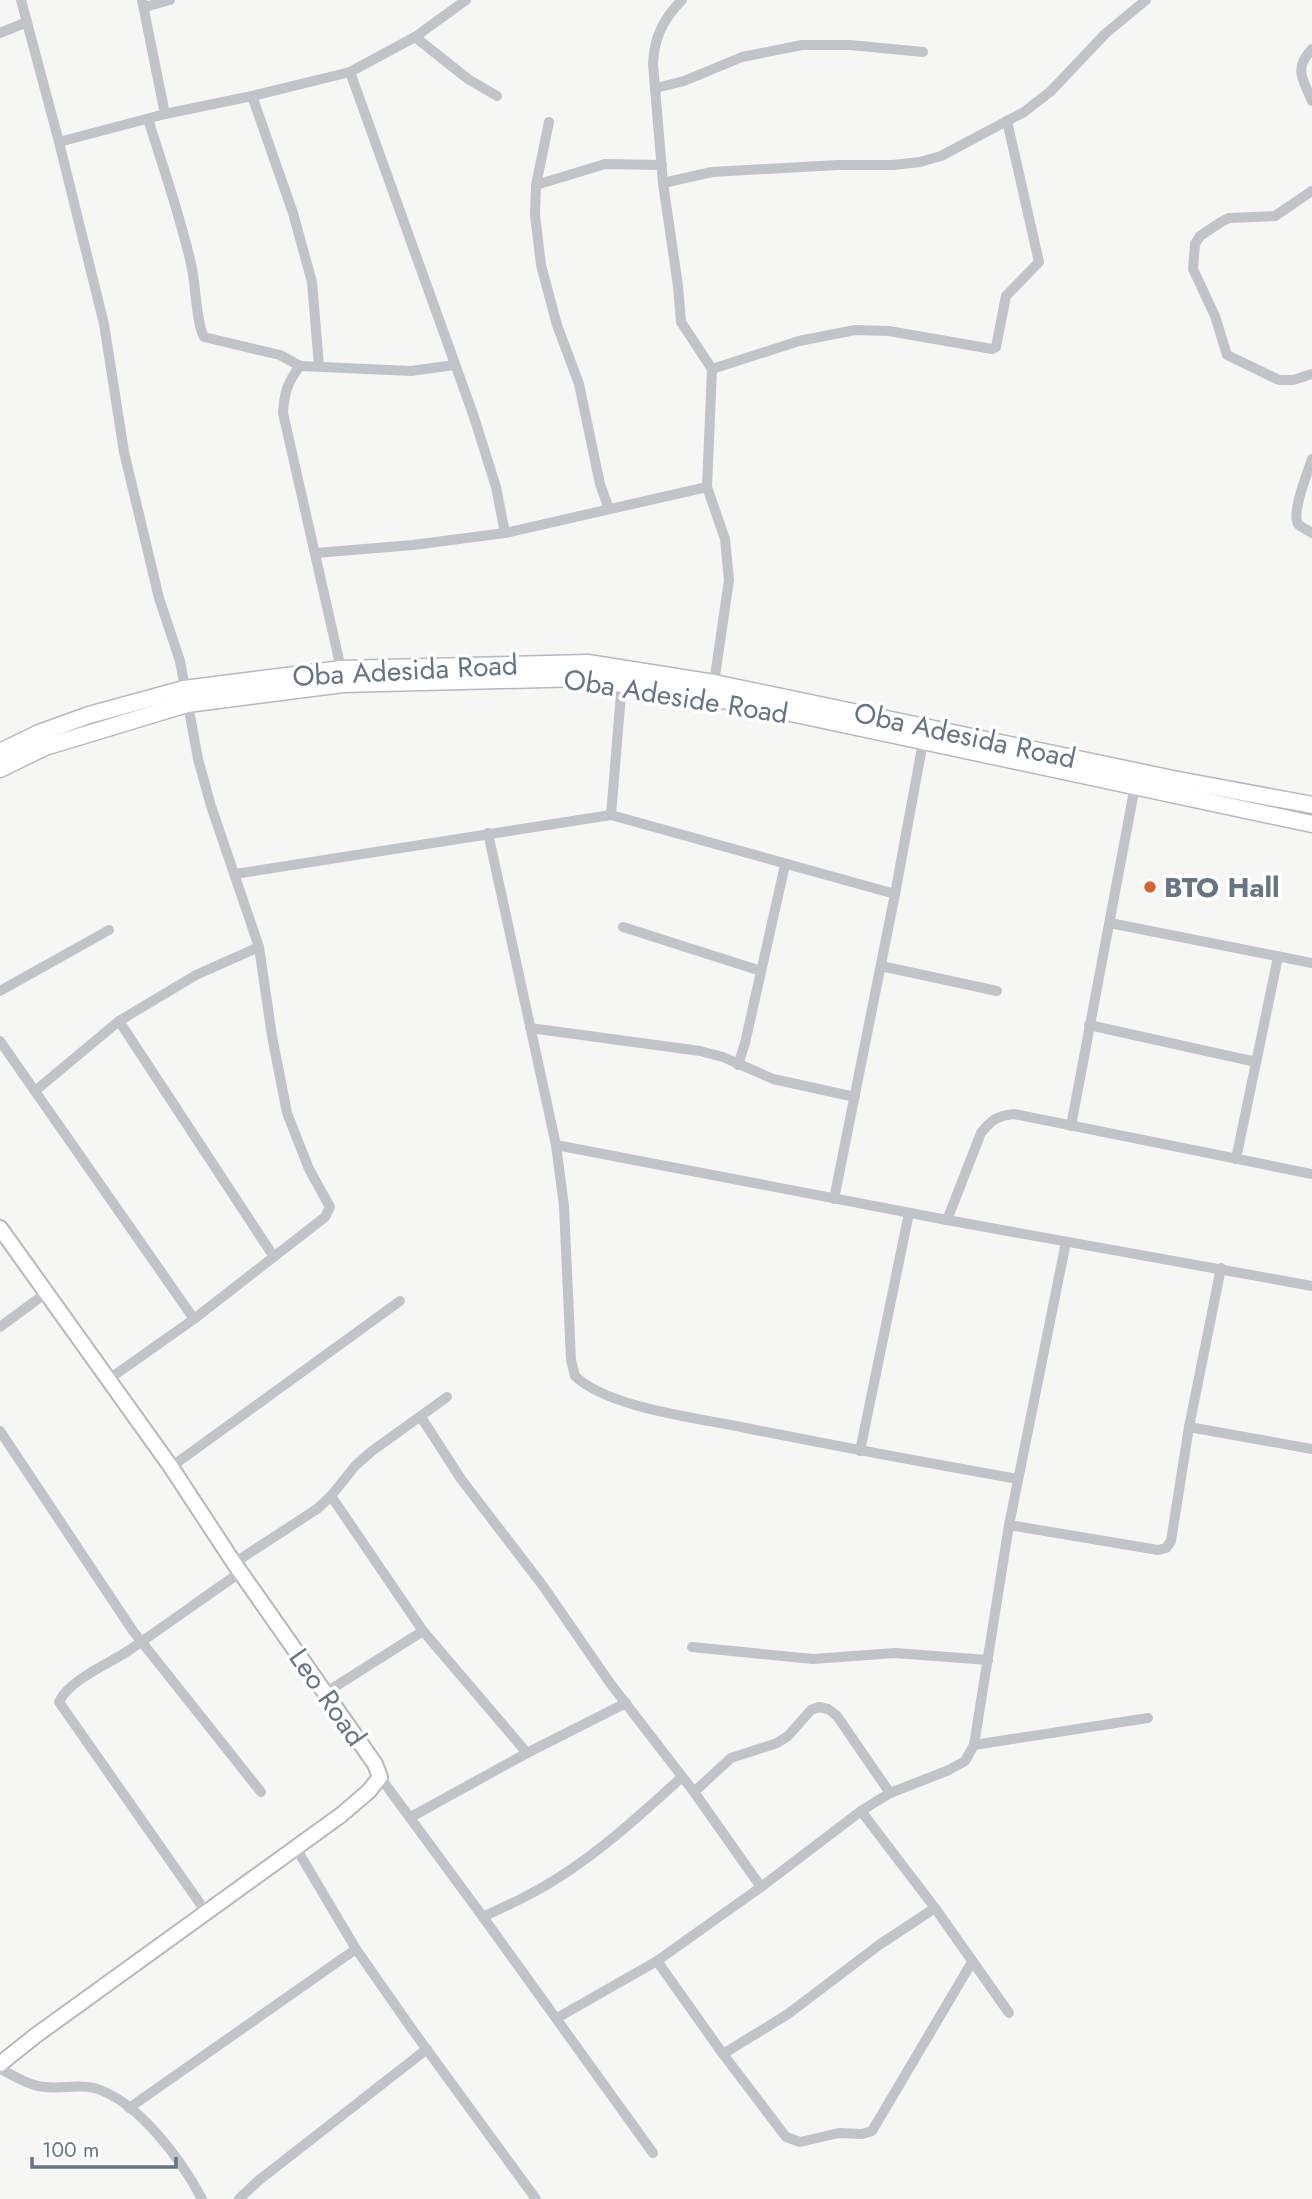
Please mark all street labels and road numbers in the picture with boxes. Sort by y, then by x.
street label: Oba Adesida Road [291,644,519,697]
street label: Oba Adeside Road [561,659,791,734]
street label: Oba Adesida Road [850,692,1079,779]
street label: Leo Road [279,1640,376,1755]

